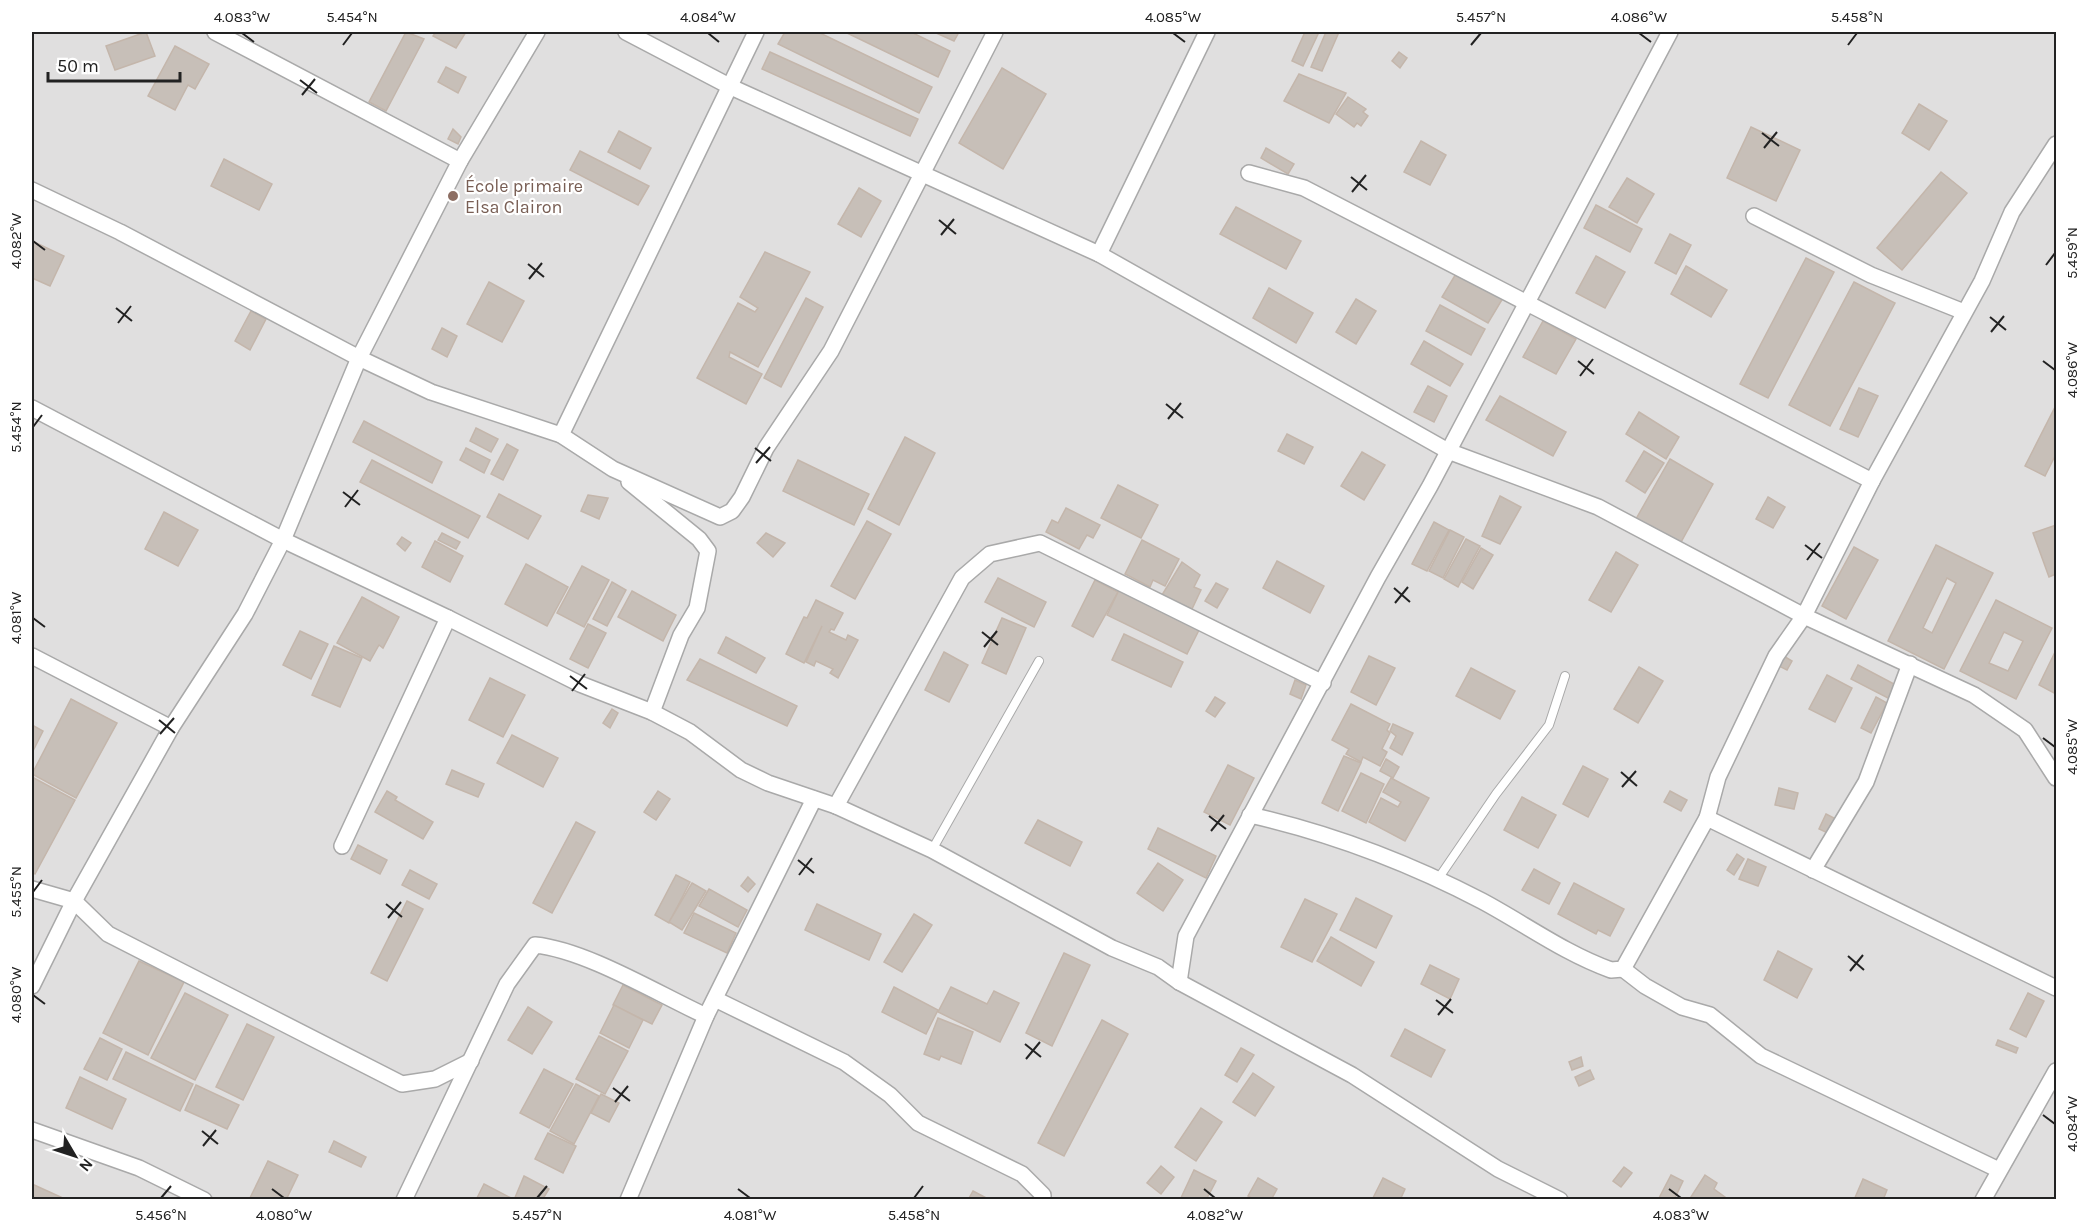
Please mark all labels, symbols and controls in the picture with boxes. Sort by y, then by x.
text: 4.083°W [214,8,271,26]
text: 5.454°N [326,8,378,26]
text: 4.084°W [680,8,737,26]
text: 4.085°W [1145,8,1202,26]
text: 5.457°N [1456,8,1506,26]
text: 4.086°W [1611,8,1668,26]
text: 5.458°N [1831,8,1883,26]
scale bar [48,45,180,83]
text: 50 m [57,55,99,77]
place label: École primaire Elsa Clairon [465,174,583,218]
marker: École primaire Elsa Clairon [446,189,460,203]
text: 4.082°W [7,212,25,269]
text: 5.459°N [2063,227,2081,279]
text: 4.086°W [2063,341,2081,398]
text: 5.454°N [7,401,25,453]
text: 4.081°W [7,591,25,644]
text: 4.085°W [2063,718,2081,775]
text: 5.455°N [7,866,25,918]
text: 4.080°W [7,966,25,1023]
text: 4.084°W [2063,1095,2081,1152]
north arrow [45,1126,105,1186]
text: N [75,1155,97,1176]
text: 5.456°N [135,1206,187,1224]
text: 4.080°W [256,1206,313,1224]
text: 5.457°N [512,1206,562,1224]
text: 4.081°W [724,1206,777,1224]
text: 5.458°N [888,1206,940,1224]
text: 4.082°W [1187,1206,1244,1224]
text: 4.083°W [1653,1206,1710,1224]

